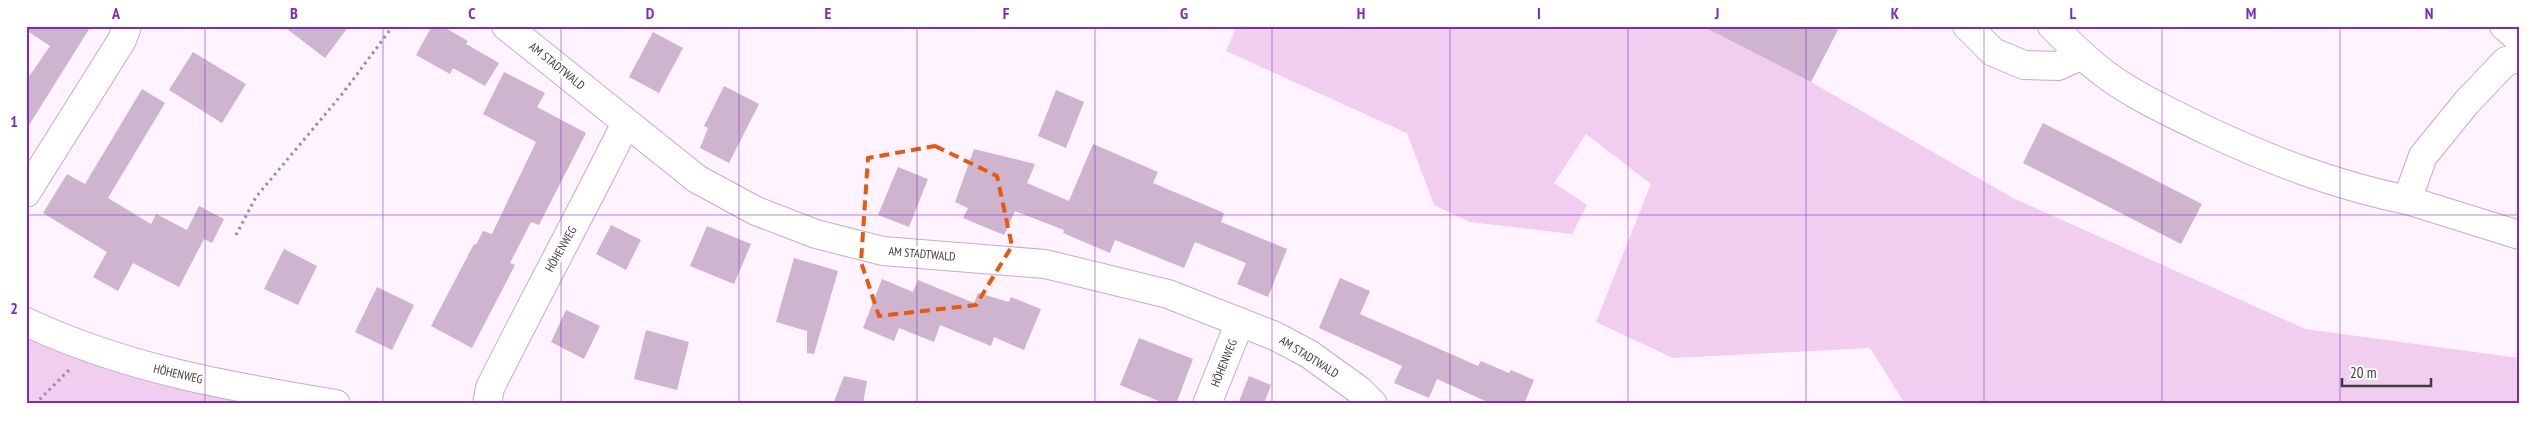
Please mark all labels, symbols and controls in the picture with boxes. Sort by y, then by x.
text: A [111,3,121,23]
text: B [290,3,298,23]
text: C [468,3,476,23]
text: D [646,3,655,23]
text: E [825,3,832,23]
text: F [1003,3,1010,23]
text: G [1180,3,1188,23]
text: H [1357,3,1365,23]
text: I [1537,3,1541,23]
text: J [1714,3,1719,23]
text: K [1891,3,1900,23]
text: L [2070,3,2077,23]
text: M [2246,3,2256,23]
text: N [2425,3,2433,23]
street label: AM STADTWALD [526,39,588,93]
text: 1 [10,111,18,131]
street label: HÖHENWEG [542,223,580,274]
street label: AM STADTWALD [888,243,956,264]
text: 2 [10,298,18,318]
street label: AM STADTWALD [1277,332,1342,381]
street label: HÖHENWEG [1207,337,1240,389]
scale bar [2342,355,2431,387]
street label: HÖHENWEG [152,361,204,386]
text: 20 m [2350,363,2376,382]

